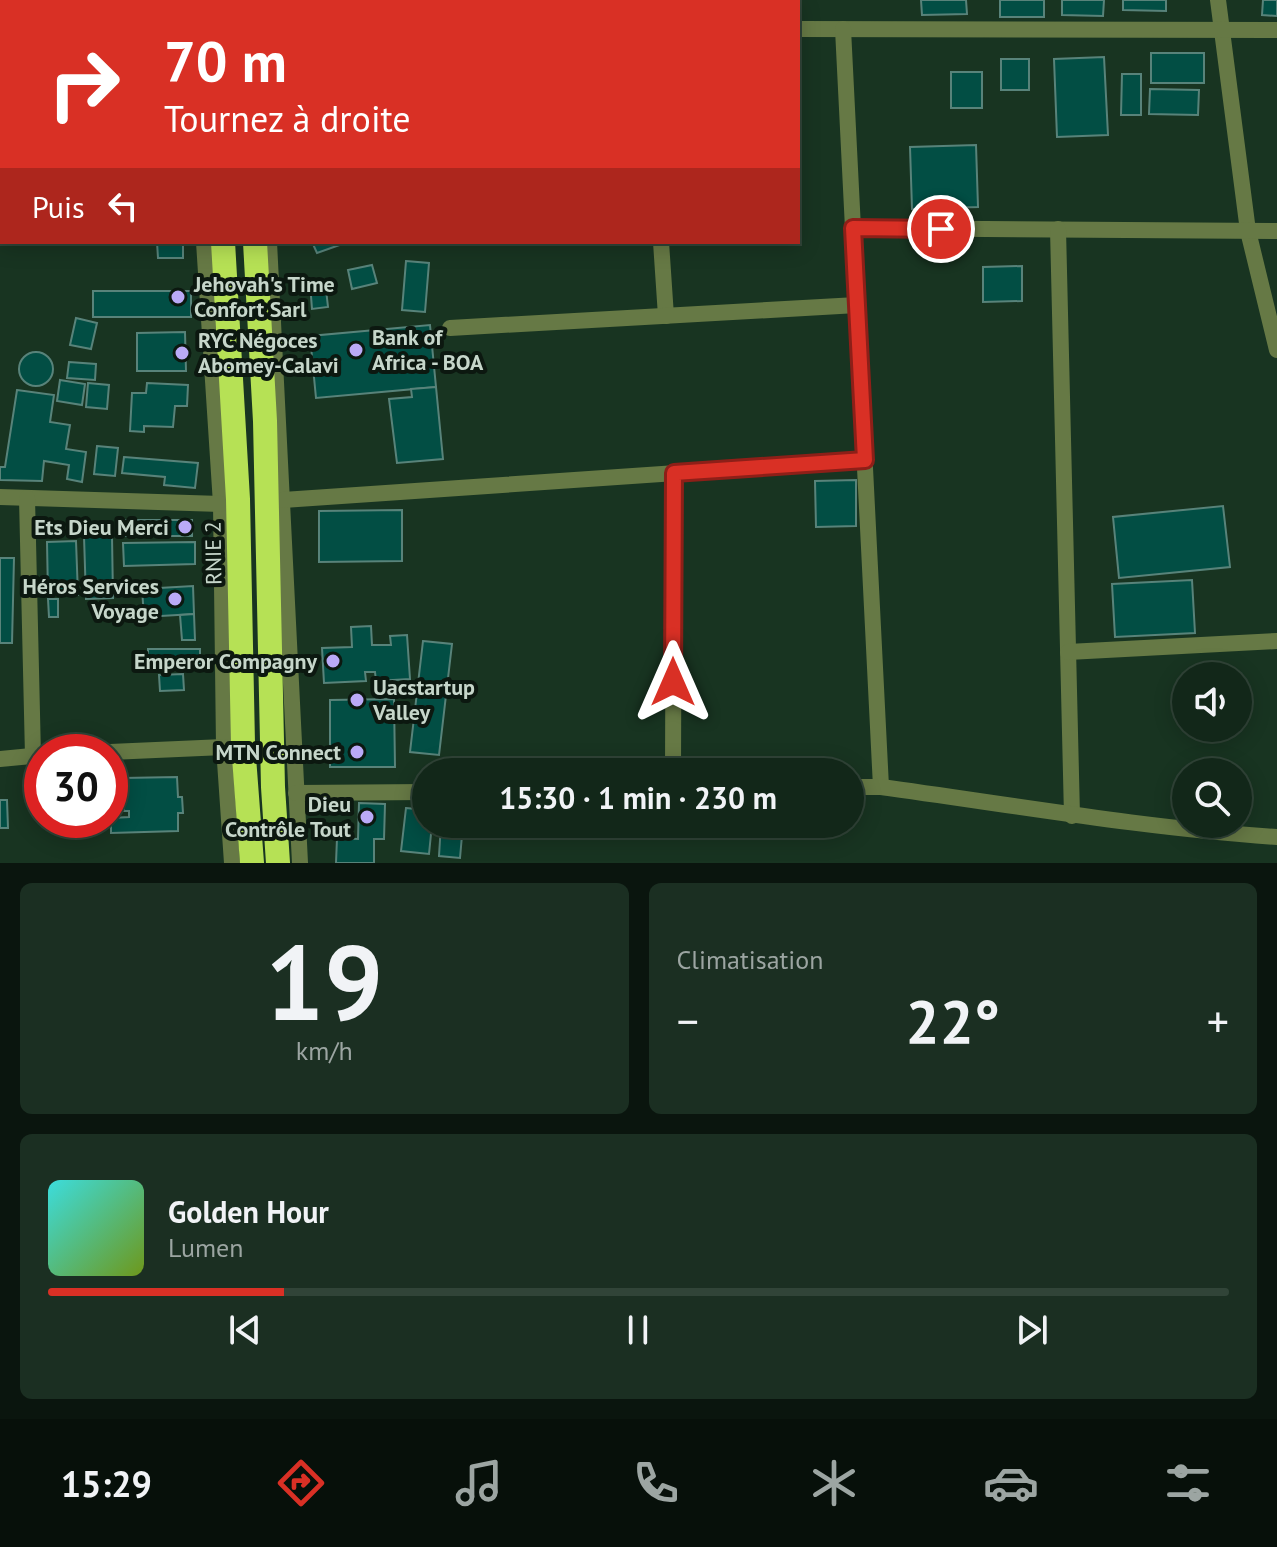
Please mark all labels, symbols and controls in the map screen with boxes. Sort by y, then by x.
text: 70 m [164,25,287,97]
icon: right [32,32,136,136]
text: Tournez à droite [164,95,411,142]
icon: left [101,184,145,228]
text: Puis [32,187,85,226]
pin [907,195,975,263]
icon: arrive [919,207,963,251]
place label: Jehovah's Time Confort Sarl [193,270,335,323]
marker: Jehovah's Time Confort Sarl [169,288,187,306]
place label: Bank of Africa - BOA [372,323,484,376]
place label: RYC Négoces Abomey-Calavi [198,326,339,379]
marker: Bank of Africa - BOA [347,341,365,359]
marker: RYC Négoces Abomey-Calavi [173,344,191,362]
place label: Ets Dieu Merci [34,513,169,541]
marker: Ets Dieu Merci [176,518,194,536]
street label: RNIE 2 [198,521,228,585]
place label: Héros Services Voyage [23,572,159,625]
marker: Héros Services Voyage [166,590,184,608]
position arrow [631,640,715,724]
place label: Emperor Compagny [134,647,317,675]
marker: Emperor Compagny [324,652,342,670]
map controls [1172,662,1252,838]
button: sound [1172,662,1252,742]
place label: Uacstartup Valley [372,673,475,726]
marker: Uacstartup Valley [348,691,366,709]
speed limit sign: 30 [24,734,128,838]
place label: MTN Connect [216,738,341,766]
marker: MTN Connect [348,743,366,761]
button: search [1172,758,1252,838]
text: 15:30 · 1 min · 230 m [499,778,777,817]
place label: Dieu Contrôle Tout [225,790,351,843]
marker: Dieu Contrôle Tout [358,808,376,826]
text: 19 [265,914,383,1049]
text: Climatisation [677,943,823,976]
text: 22° [906,982,1000,1060]
text: − [677,992,699,1049]
text: + [1207,992,1229,1049]
text: km/h [296,1034,353,1067]
text: Golden Hour [168,1192,329,1231]
text: Lumen [168,1231,243,1264]
icon: previous [223,1308,267,1352]
icon: pause [616,1308,660,1352]
icon: next [1010,1308,1054,1352]
icon: directions [273,1455,329,1511]
icon: music [451,1455,507,1511]
icon: phone [628,1455,684,1511]
icon: climate [806,1455,862,1511]
icon: car [983,1455,1039,1511]
icon: filters [1160,1455,1216,1511]
text: 15:29 [61,1460,152,1507]

